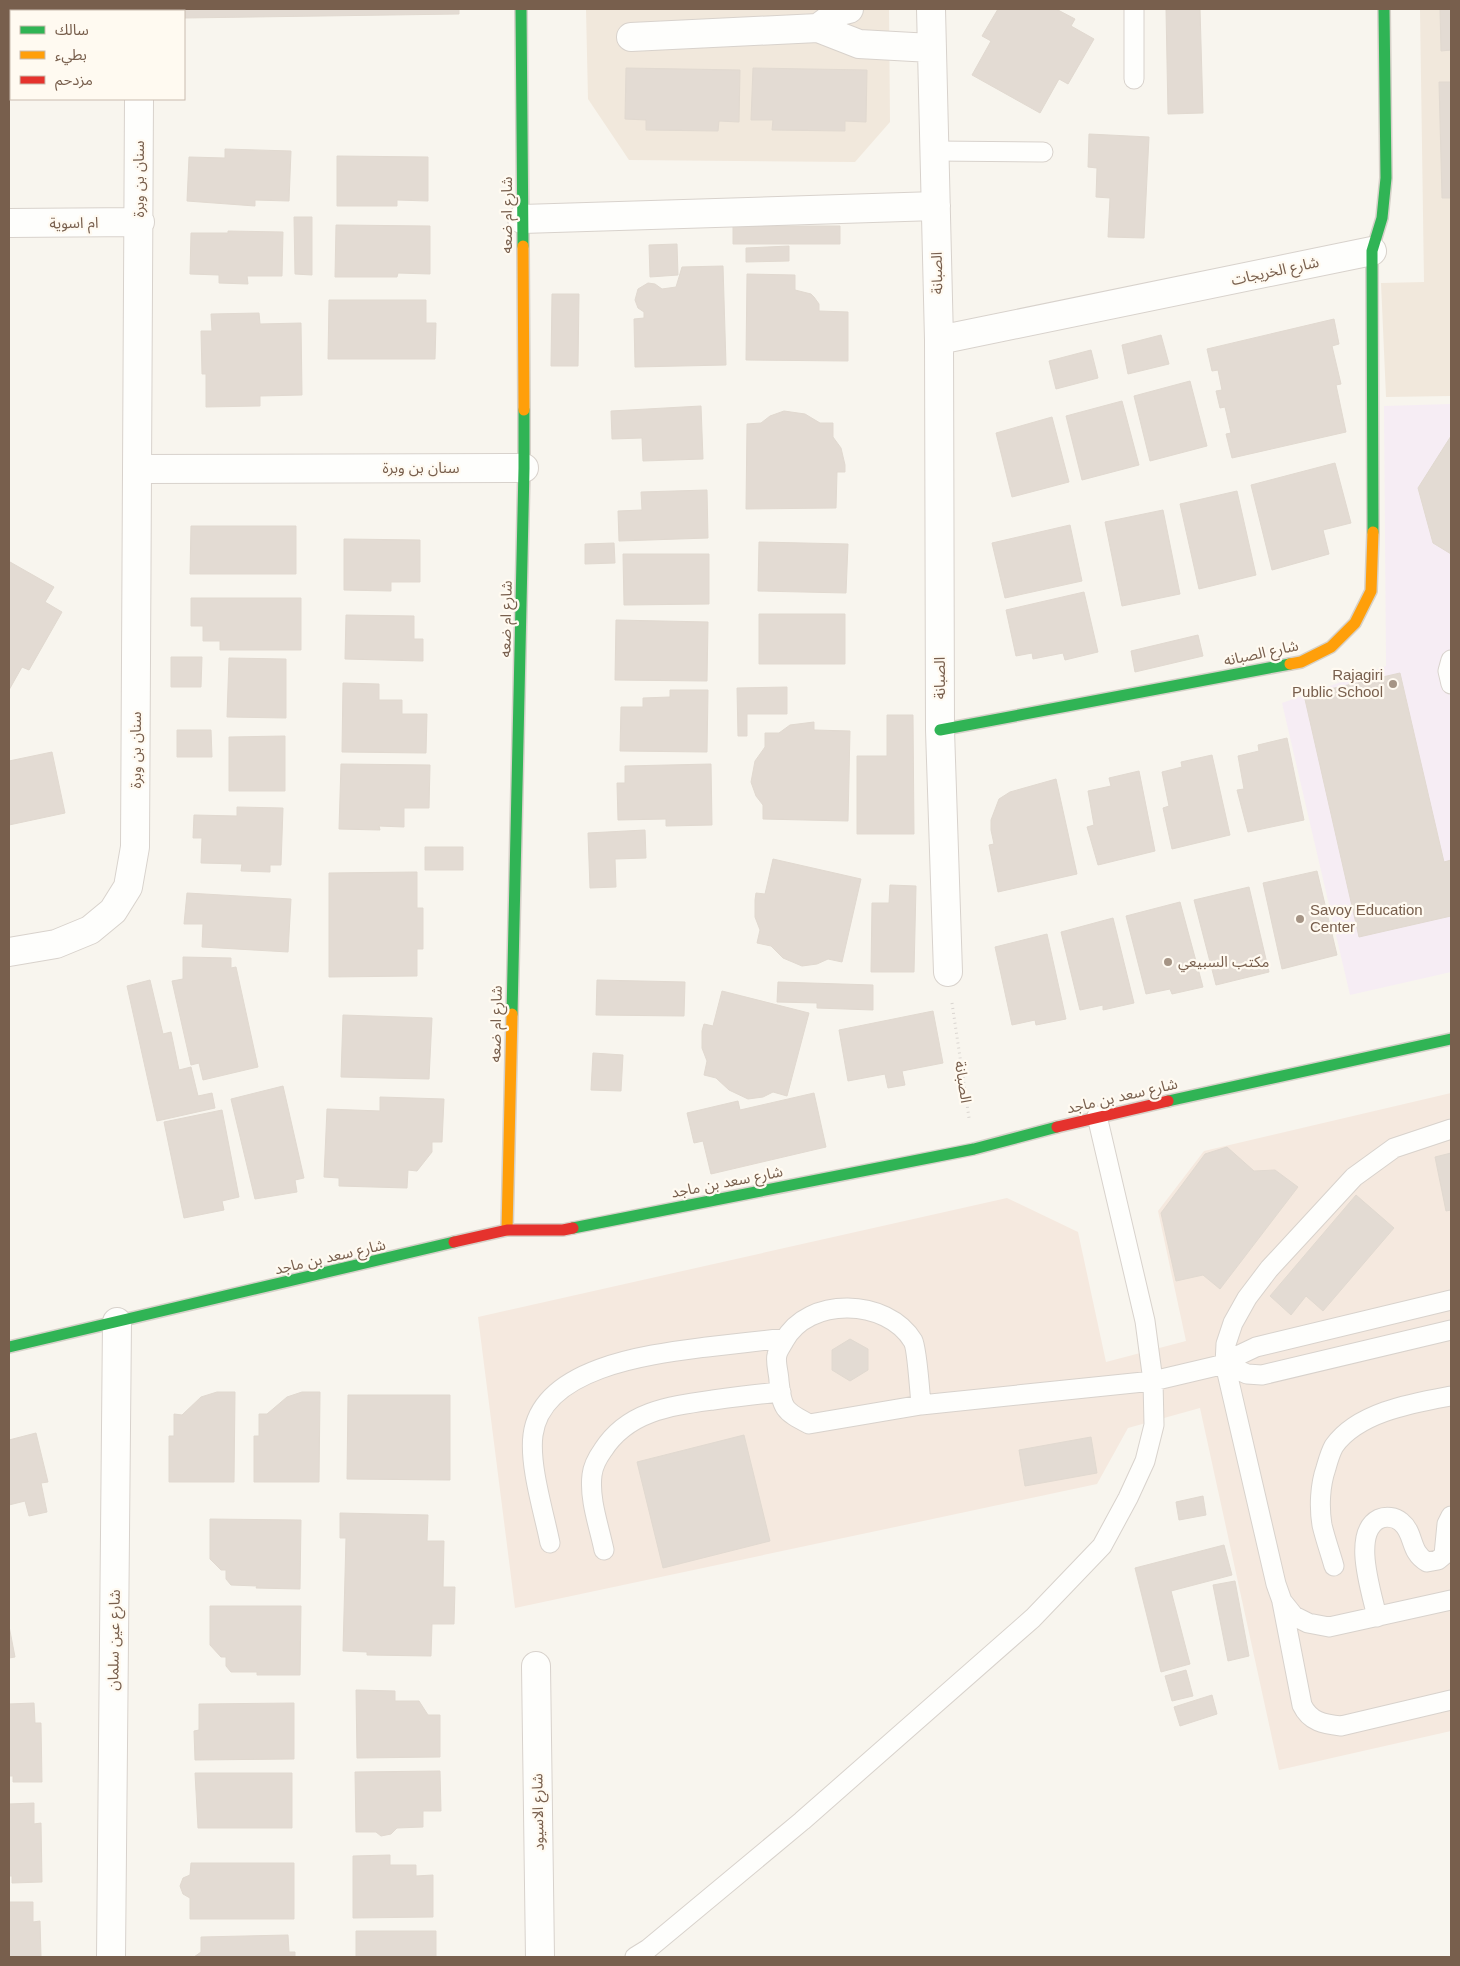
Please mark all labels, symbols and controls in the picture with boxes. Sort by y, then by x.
legend [10,10,185,100]
text: سالك [55,21,89,38]
text: بطيء [55,46,87,66]
text: مزدحم [55,71,93,91]
street label: سنان بن وبرة [130,140,148,218]
street label: شارع ام ضعه [498,176,519,254]
street label: ام اسوية [49,214,99,234]
street label: الصبانة [928,252,945,294]
street label: شارع الخريجات [1229,253,1321,292]
street label: سنان بن وبرة [382,459,460,477]
street label: شارع ام ضعه [496,580,519,658]
street label: شارع الصبانه [1222,636,1301,673]
street label: الصبانة [931,657,948,699]
place label: Rajagiri Public School [1292,666,1383,700]
marker: Rajagiri Public School [1387,678,1399,690]
street label: سنان بن وبرة [127,711,145,789]
place label: Savoy Education Center [1310,901,1423,935]
marker: Savoy Education Center [1294,913,1306,925]
place label: مكتب السبيعي [1178,953,1269,973]
marker: مكتب السبيعي [1162,956,1174,968]
street label: شارع ام ضعه [486,985,509,1063]
street label: الصبانة [952,1060,975,1104]
street label: شارع سعد بن ماجد [1065,1074,1180,1120]
street label: شارع سعد بن ماجد [670,1162,785,1205]
street label: شارع سعد بن ماجد [273,1235,388,1281]
street label: شارع عين سلمان [104,1589,127,1691]
street label: شارع الاسيود [528,1773,551,1851]

